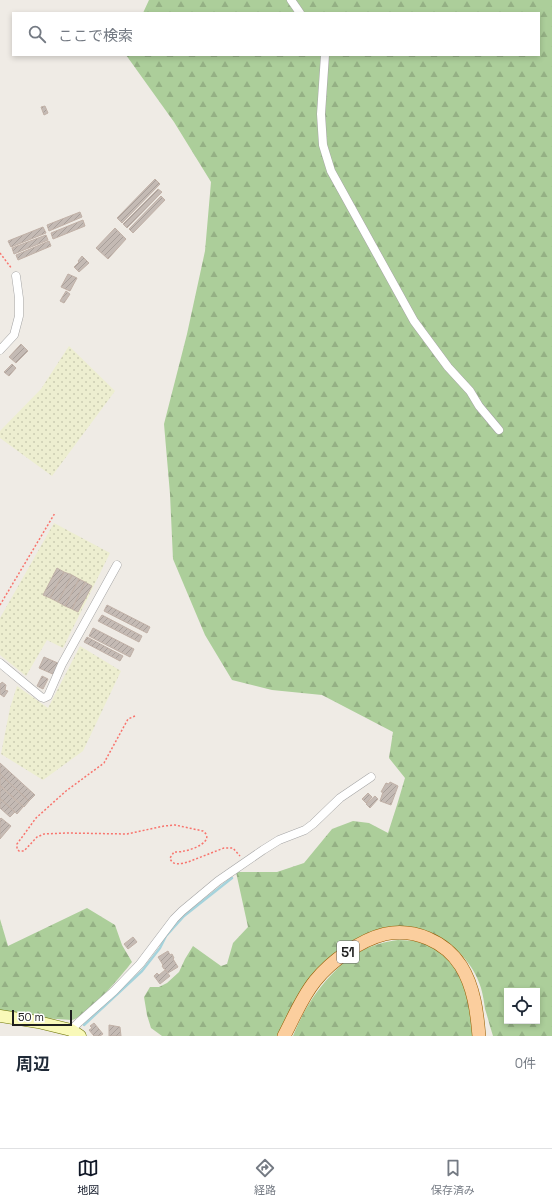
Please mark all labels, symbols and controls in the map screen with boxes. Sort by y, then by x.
search box [12,12,540,56]
icon: search [26,23,48,45]
text: ここで検索 [58,26,133,45]
road number: 51 [337,941,359,963]
map controls [504,988,540,1024]
button: locate [504,988,540,1024]
scale bar [12,1008,72,1027]
text: 50 m [18,1010,44,1024]
text: 周辺 [16,1053,50,1075]
text: 0件 [515,1055,536,1072]
tab: 地図 [77,1157,99,1197]
tab: 経路 [254,1157,276,1197]
tab: 保存済み [431,1157,475,1197]

